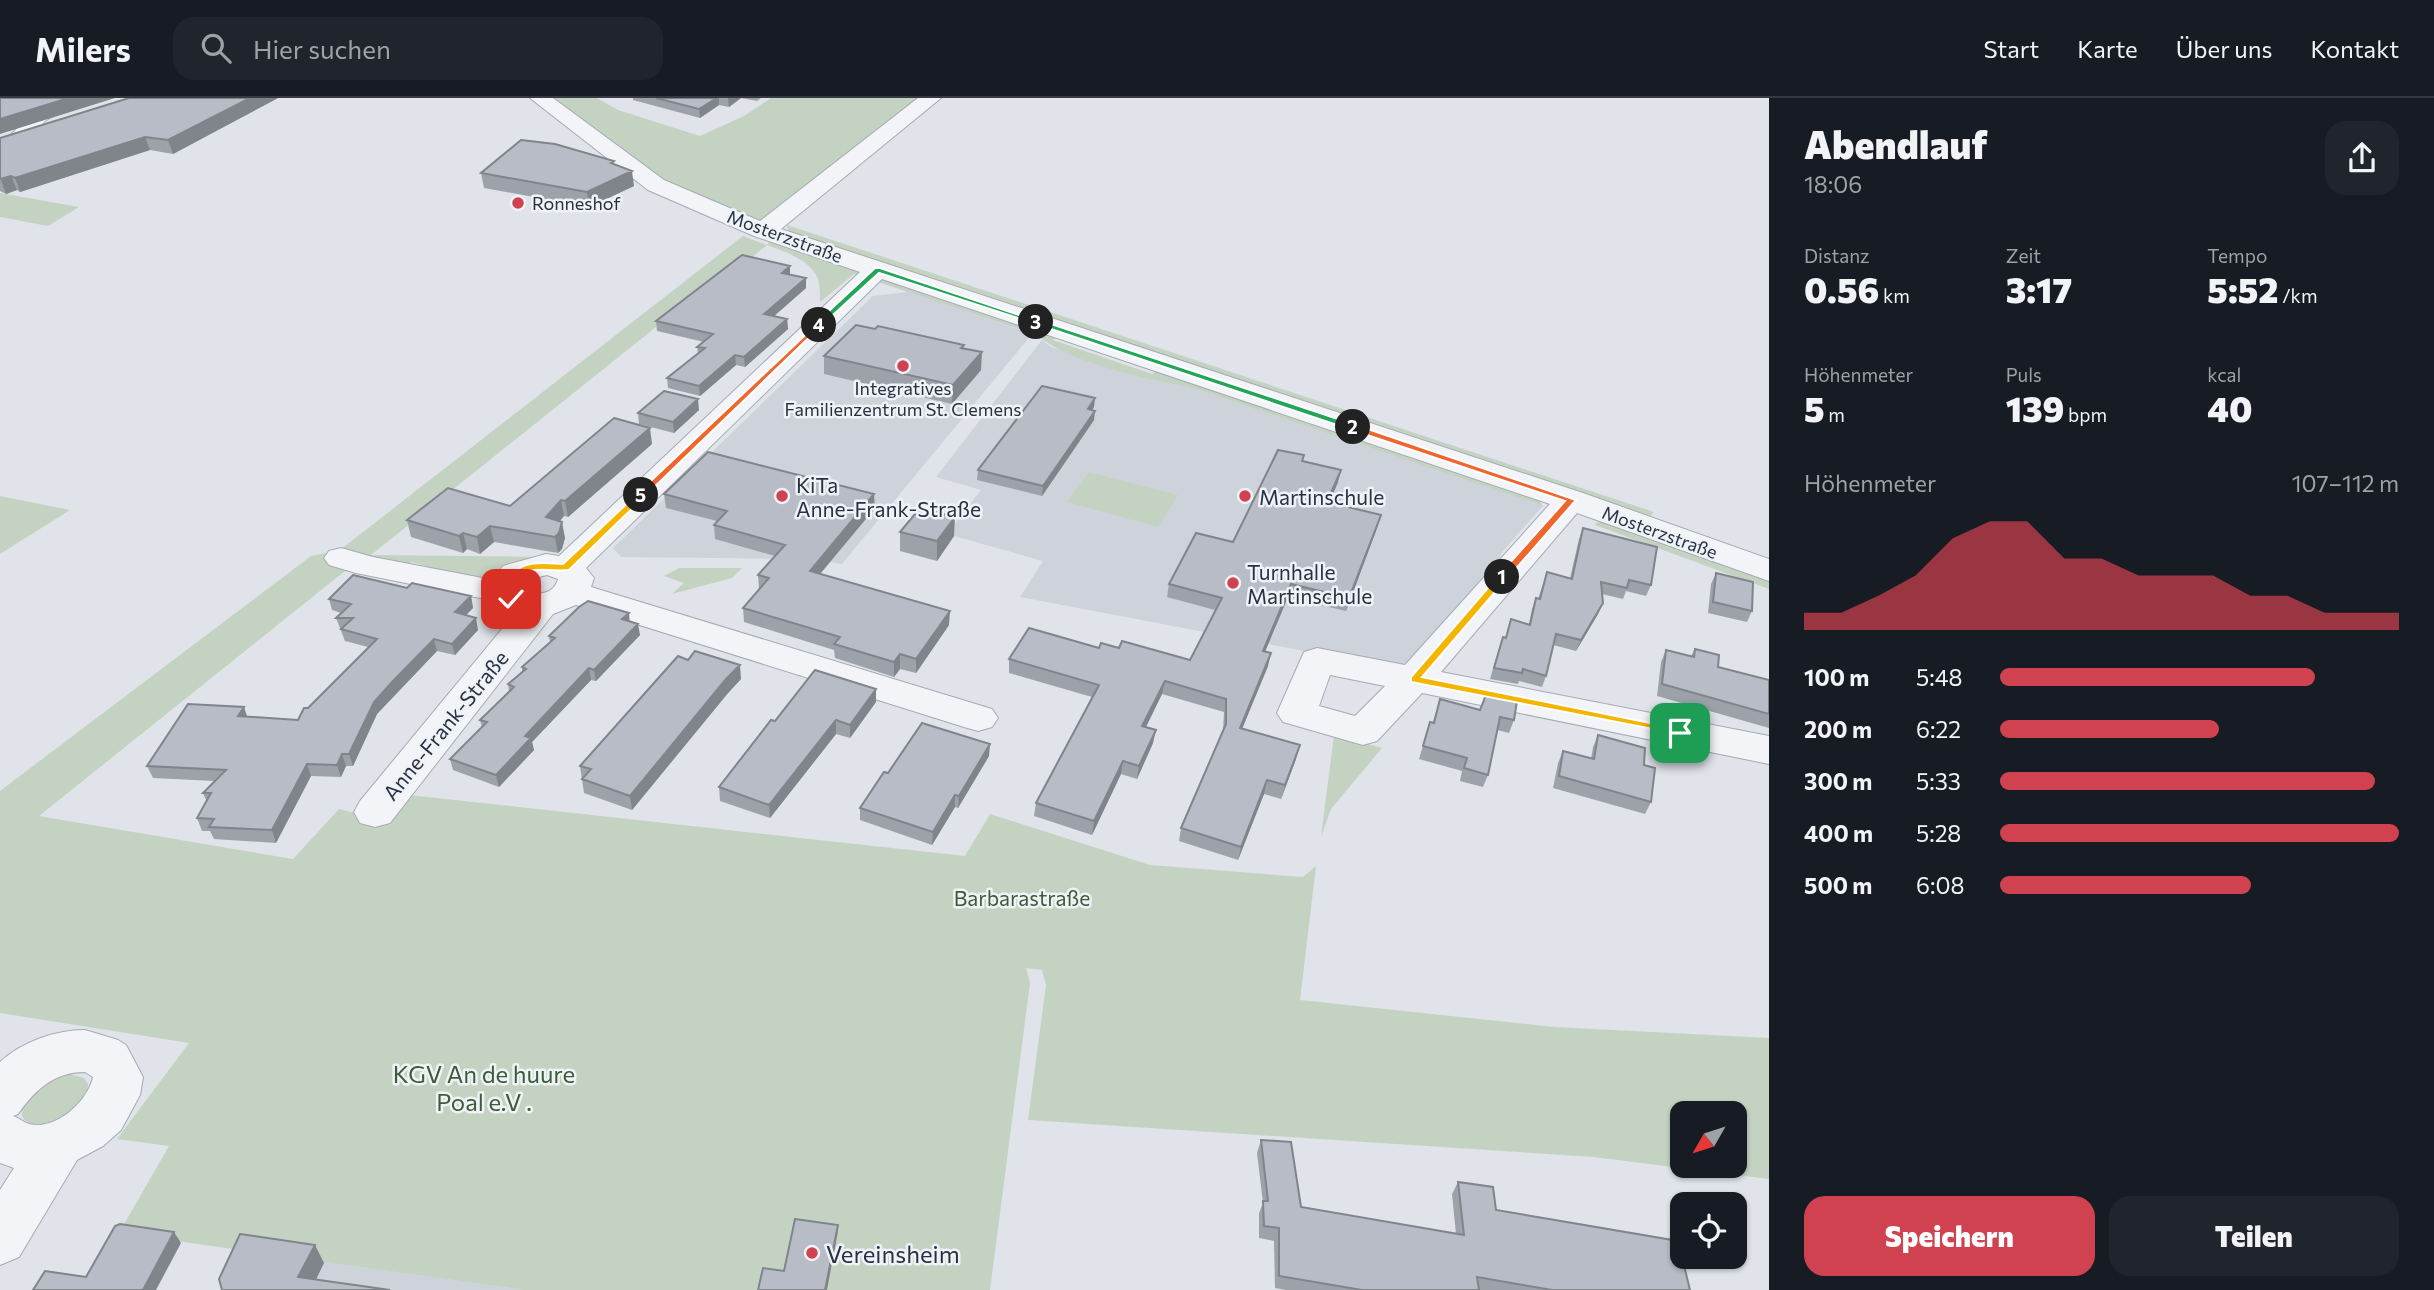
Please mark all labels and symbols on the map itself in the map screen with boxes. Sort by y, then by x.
place label: Ronneshof [532,192,621,214]
marker: Ronneshof [510,195,526,211]
street label: Mosterzstraße [724,205,846,267]
pin: 3 [1018,304,1054,340]
pin: 4 [802,308,836,342]
marker: Integratives Familienzentrum St. Clemens [895,358,911,374]
place label: Integratives Familienzentrum St. Clemens [785,377,1021,420]
pin: 2 [1336,410,1370,444]
place label: KiTa Anne-Frank-Straße [796,472,981,521]
pin: 5 [624,478,658,512]
place label: Martinschule [1259,484,1384,509]
marker: KiTa Anne-Frank-Straße [774,488,790,504]
marker: Martinschule [1237,488,1253,504]
street label: Mosterzstraße [1599,501,1721,563]
place label: Turnhalle Martinschule [1247,559,1372,608]
pin: 1 [1484,560,1520,594]
pin [481,569,541,629]
marker: Turnhalle Martinschule [1225,575,1241,591]
street label: Anne-Frank-Straße [377,645,513,805]
pin [1650,703,1710,763]
park label: Barbarastraße [954,885,1090,910]
park label: KGV An de huure Poal e.V . [393,1059,575,1116]
north arrow [1670,1101,1746,1178]
place label: Vereinsheim [826,1239,960,1268]
marker: Vereinsheim [804,1245,820,1261]

